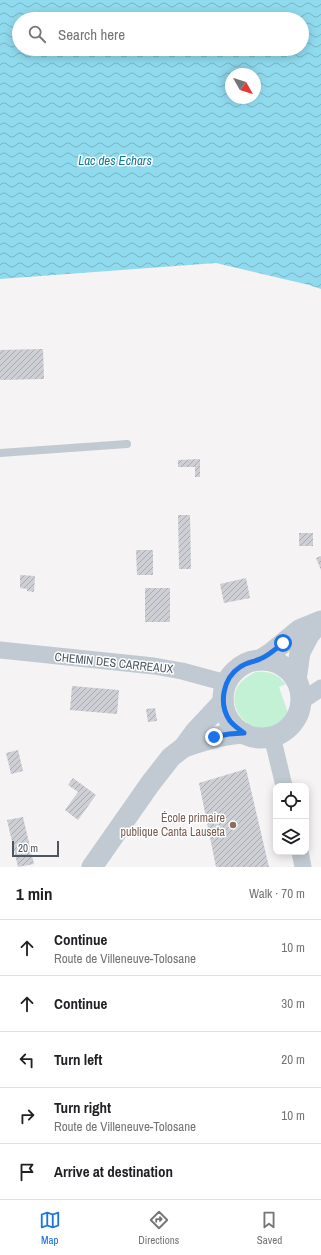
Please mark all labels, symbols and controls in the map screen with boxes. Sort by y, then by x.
search box [12,12,309,56]
icon: search [26,23,48,45]
text: Search here [58,24,125,45]
north arrow [225,68,261,104]
water label: Lac des Echars [78,152,152,169]
route start [274,634,292,652]
street label: CHEMIN DES CARREAUX [54,649,175,677]
route end [205,728,223,746]
map controls [273,783,309,855]
button: locate [273,783,309,819]
place label: École primaire publique Canta Lauseta [121,810,226,840]
button: layers [273,819,309,855]
marker: École primaire publique Canta Lauseta [228,820,238,830]
scale bar [12,839,59,858]
text: 20 m [18,841,38,855]
text: 1 min [16,882,52,905]
text: Walk · 70 m [249,885,305,902]
text: Continue [54,929,107,950]
icon: ahead [16,937,38,959]
text: 10 m [281,939,305,956]
text: Route de Villeneuve-Tolosane [54,950,196,967]
icon: ahead [16,993,38,1015]
text: Continue [54,993,107,1014]
text: 30 m [281,995,305,1012]
icon: left [16,1049,38,1071]
text: Turn left [54,1049,102,1070]
text: 20 m [281,1051,305,1068]
text: Turn right [54,1097,111,1118]
icon: right [16,1105,38,1127]
text: 10 m [281,1107,305,1124]
text: Route de Villeneuve-Tolosane [54,1118,196,1135]
icon: arrive [16,1161,38,1183]
text: Arrive at destination [54,1161,173,1182]
tab: Map [39,1209,61,1247]
tab: Directions [138,1209,179,1247]
tab: Saved [257,1209,282,1247]

